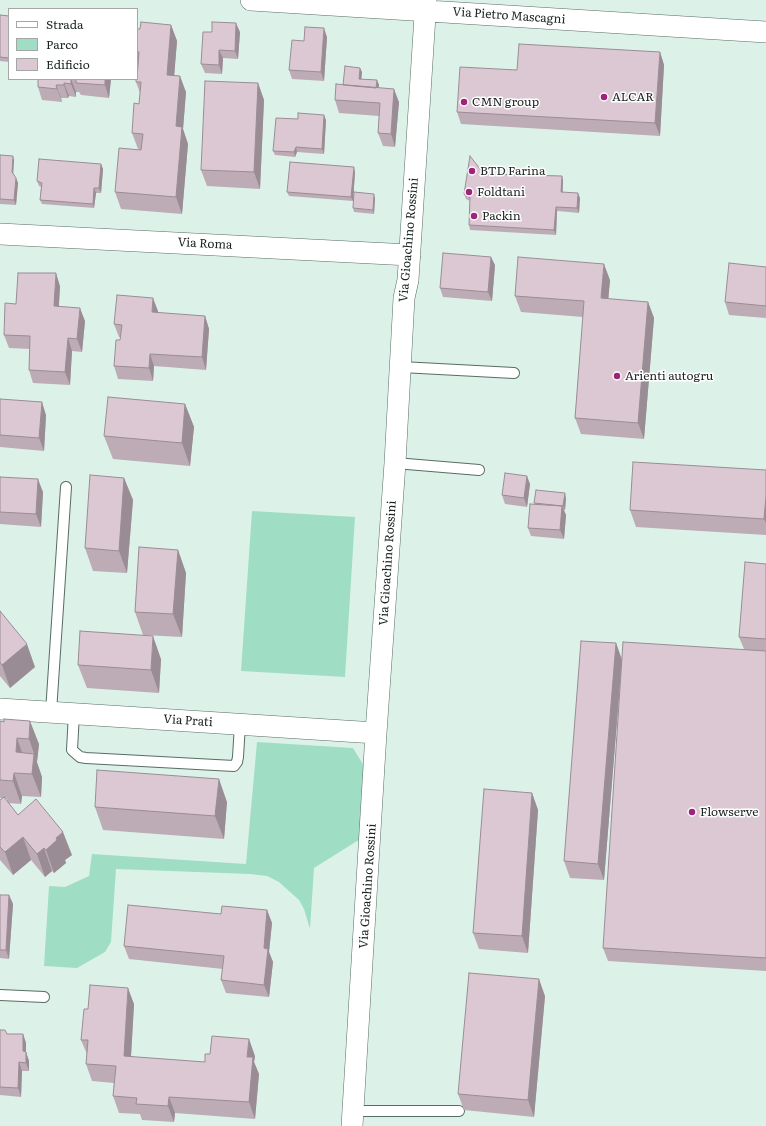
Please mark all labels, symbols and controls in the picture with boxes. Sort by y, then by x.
street label: Via Pietro Mascagni [452,5,566,27]
legend [8,8,138,80]
text: Strada [46,15,84,33]
text: Parco [46,35,78,53]
text: Edificio [46,55,90,73]
place label: ALCAR [612,90,654,104]
marker: ALCAR [599,92,609,102]
place label: CMN group [472,95,539,109]
marker: CMN group [459,97,469,107]
place label: BTD Farina [480,164,545,178]
marker: BTD Farina [467,166,477,176]
street label: Via Gioachino Rossini [396,177,422,303]
place label: Foldtani [477,185,525,199]
marker: Foldtani [464,187,474,197]
place label: Packin [482,209,521,223]
marker: Packin [469,211,479,221]
street label: Via Roma [177,235,233,253]
place label: Arienti autogru [625,369,713,383]
marker: Arienti autogru [612,371,622,381]
street label: Via Gioachino Rossini [376,500,400,626]
street label: Via Prati [163,712,213,730]
place label: Flowserve [700,805,758,819]
marker: Flowserve [687,807,697,817]
street label: Via Gioachino Rossini [356,823,380,949]

